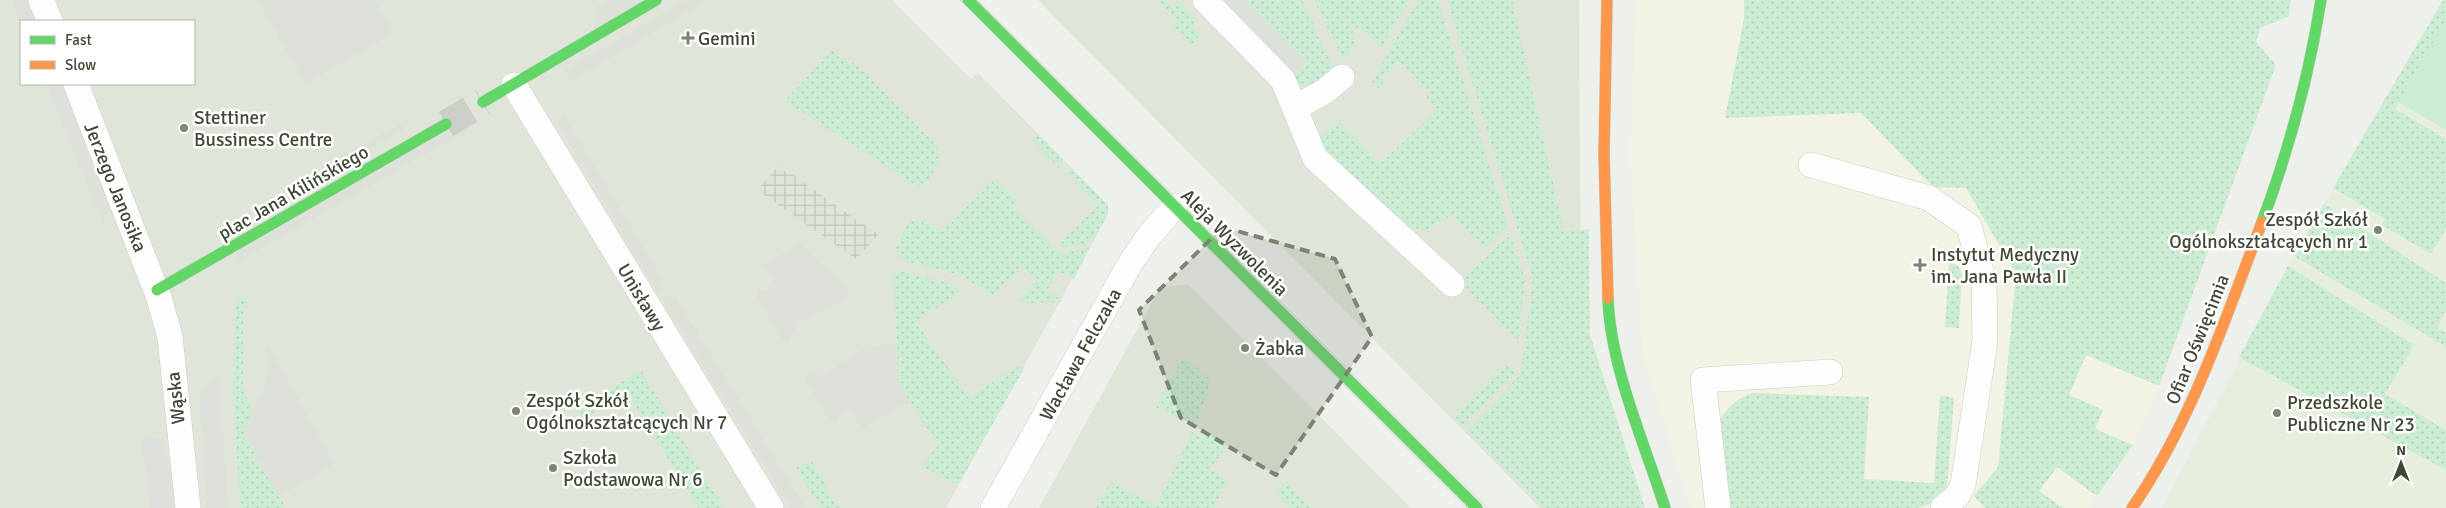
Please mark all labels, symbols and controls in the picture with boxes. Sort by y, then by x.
legend [20,20,195,85]
place label: Gemini [698,27,756,51]
text: Fast [65,31,92,49]
marker: Gemini [682,32,694,44]
text: Slow [65,56,96,74]
place label: Stettiner Bussiness Centre [194,106,332,152]
street label: Jerzego Janosika [78,119,152,256]
marker: Stettiner Bussiness Centre [178,122,190,134]
street label: plac Jana Kilińskiego [214,140,373,246]
street label: Aleja Wyzwolenia [1176,184,1293,301]
place label: Zespół Szkół Ogólnokształcących nr 1 [2169,208,2368,254]
marker: Zespół Szkół Ogólnokształcących nr 1 [2372,224,2384,236]
place label: Instytut Medyczny im. Jana Pawła II [1931,243,2079,289]
marker: Instytut Medyczny im. Jana Pawła II [1913,258,1927,272]
street label: Unisławy [612,259,671,336]
street label: Ofiar Oświęcimia [2161,271,2235,408]
street label: Wacława Felczaka [1035,284,1127,425]
place label: Żabka [1255,337,1304,361]
marker: Żabka [1239,342,1251,354]
street label: Wąska [161,370,191,425]
place label: Zespół Szkół Ogólnokształcących Nr 7 [526,389,727,435]
place label: Przedszkole Publiczne Nr 23 [2287,391,2415,437]
marker: Zespół Szkół Ogólnokształcących Nr 7 [510,405,522,417]
marker: Przedszkole Publiczne Nr 23 [2271,407,2283,419]
north arrow [2376,438,2426,488]
text: N [2396,442,2406,459]
place label: Szkoła Podstawowa Nr 6 [563,446,702,492]
marker: Szkoła Podstawowa Nr 6 [547,462,559,474]

